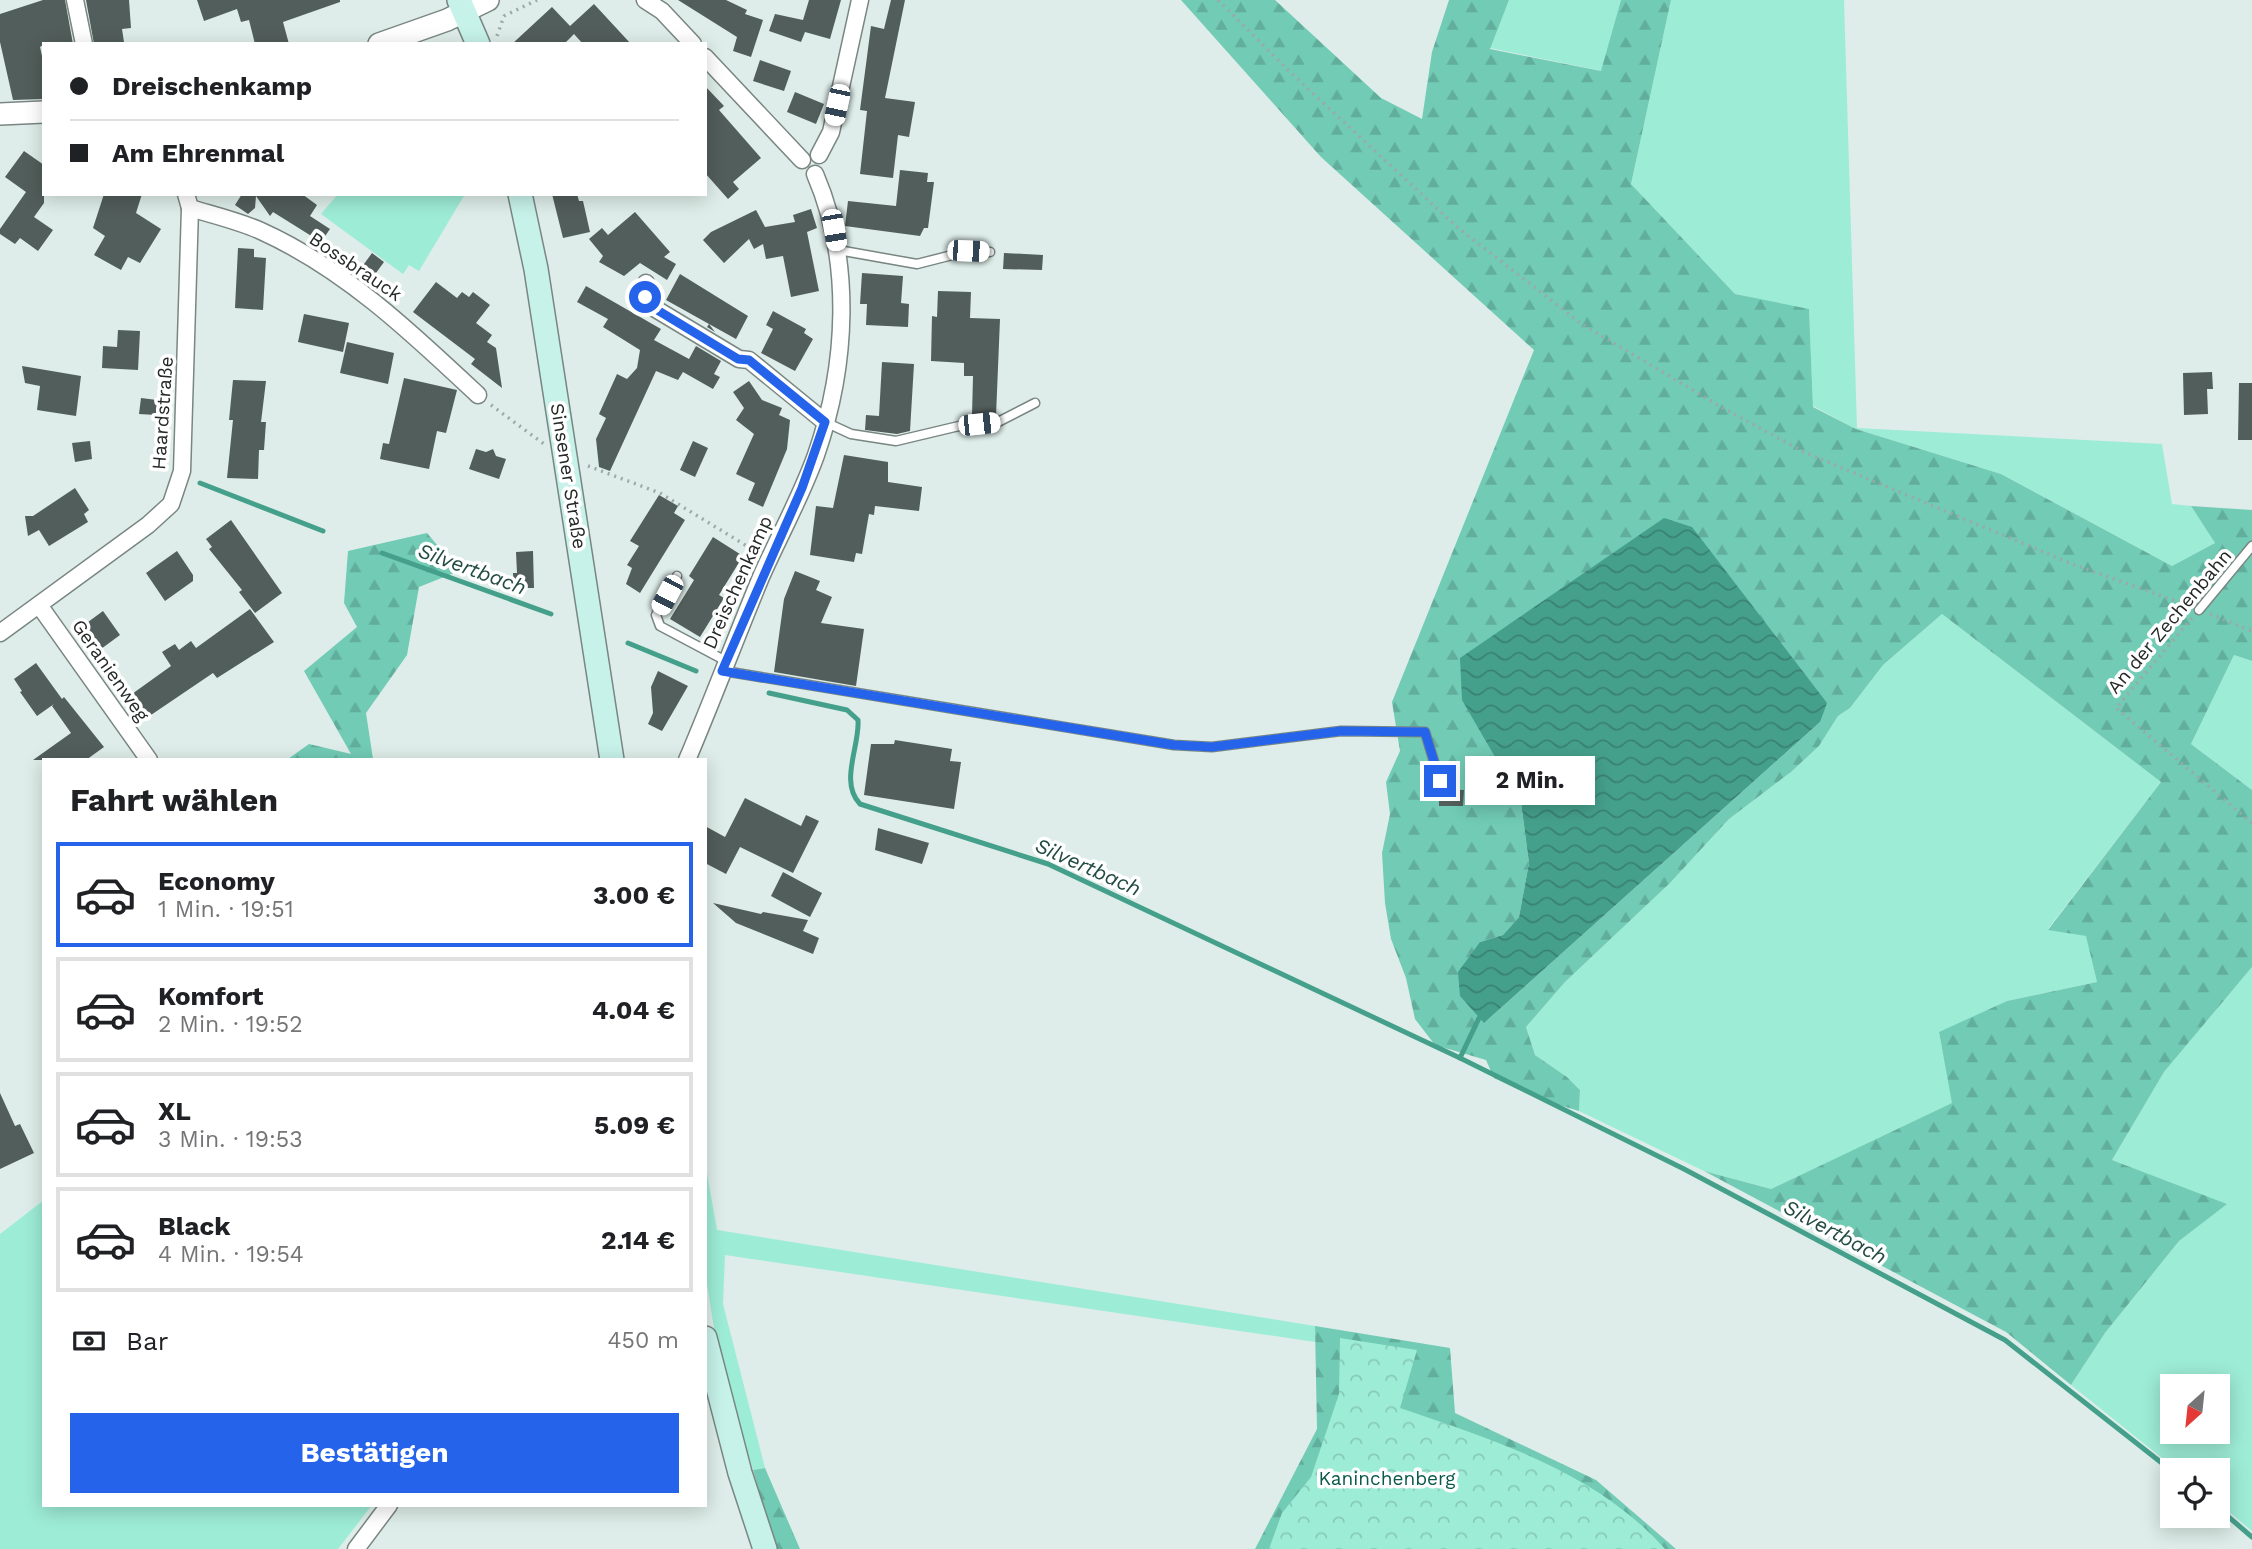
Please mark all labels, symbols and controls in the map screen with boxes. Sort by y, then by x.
text: Dreischenkamp [112,71,312,101]
car [823,82,852,128]
text: Am Ehrenmal [112,138,284,168]
car [821,207,848,253]
street label: Bossbrauck [305,227,407,306]
car [947,240,990,262]
route start [629,281,661,313]
street label: Haardstraße [147,356,178,471]
street label: Sinsener Straße [546,401,591,551]
car [958,411,1001,437]
street label: Dreischenkamp [698,512,777,652]
water label: Silvertbach [415,537,530,600]
street label: An der Zechenbahn [2102,545,2236,698]
car [648,572,687,618]
street label: Geranienweg [67,615,155,726]
callout: 2 Min. [1464,756,1594,806]
route end [1424,765,1456,797]
text: 2 Min. [1496,767,1564,794]
text: Fahrt wählen [70,781,278,819]
water label: Silvertbach [1031,832,1145,901]
icon: car [74,863,137,926]
text: Economy [158,866,275,896]
text: 3.00 € [593,880,675,910]
text: 1 Min. · 19:51 [158,896,294,923]
icon: car [74,978,137,1041]
text: Komfort [158,981,263,1011]
text: 4.04 € [592,995,675,1025]
text: 2 Min. · 19:52 [158,1011,303,1038]
icon: car [74,1093,137,1156]
text: XL [158,1096,191,1126]
text: 5.09 € [594,1110,675,1140]
text: 3 Min. · 19:53 [158,1126,303,1153]
water label: Silvertbach [1779,1194,1891,1269]
icon: car [74,1208,137,1271]
text: Black [158,1211,230,1241]
text: 2.14 € [601,1225,675,1255]
text: 4 Min. · 19:54 [158,1241,304,1268]
icon: cash [70,1322,108,1360]
text: Bar [126,1326,168,1356]
text: 450 m [607,1327,679,1354]
north arrow [2160,1374,2230,1444]
map controls [2160,1374,2230,1528]
button: Bestätigen [70,1413,679,1493]
button: locate [2160,1458,2230,1528]
park label: Kaninchenberg [1319,1467,1456,1490]

